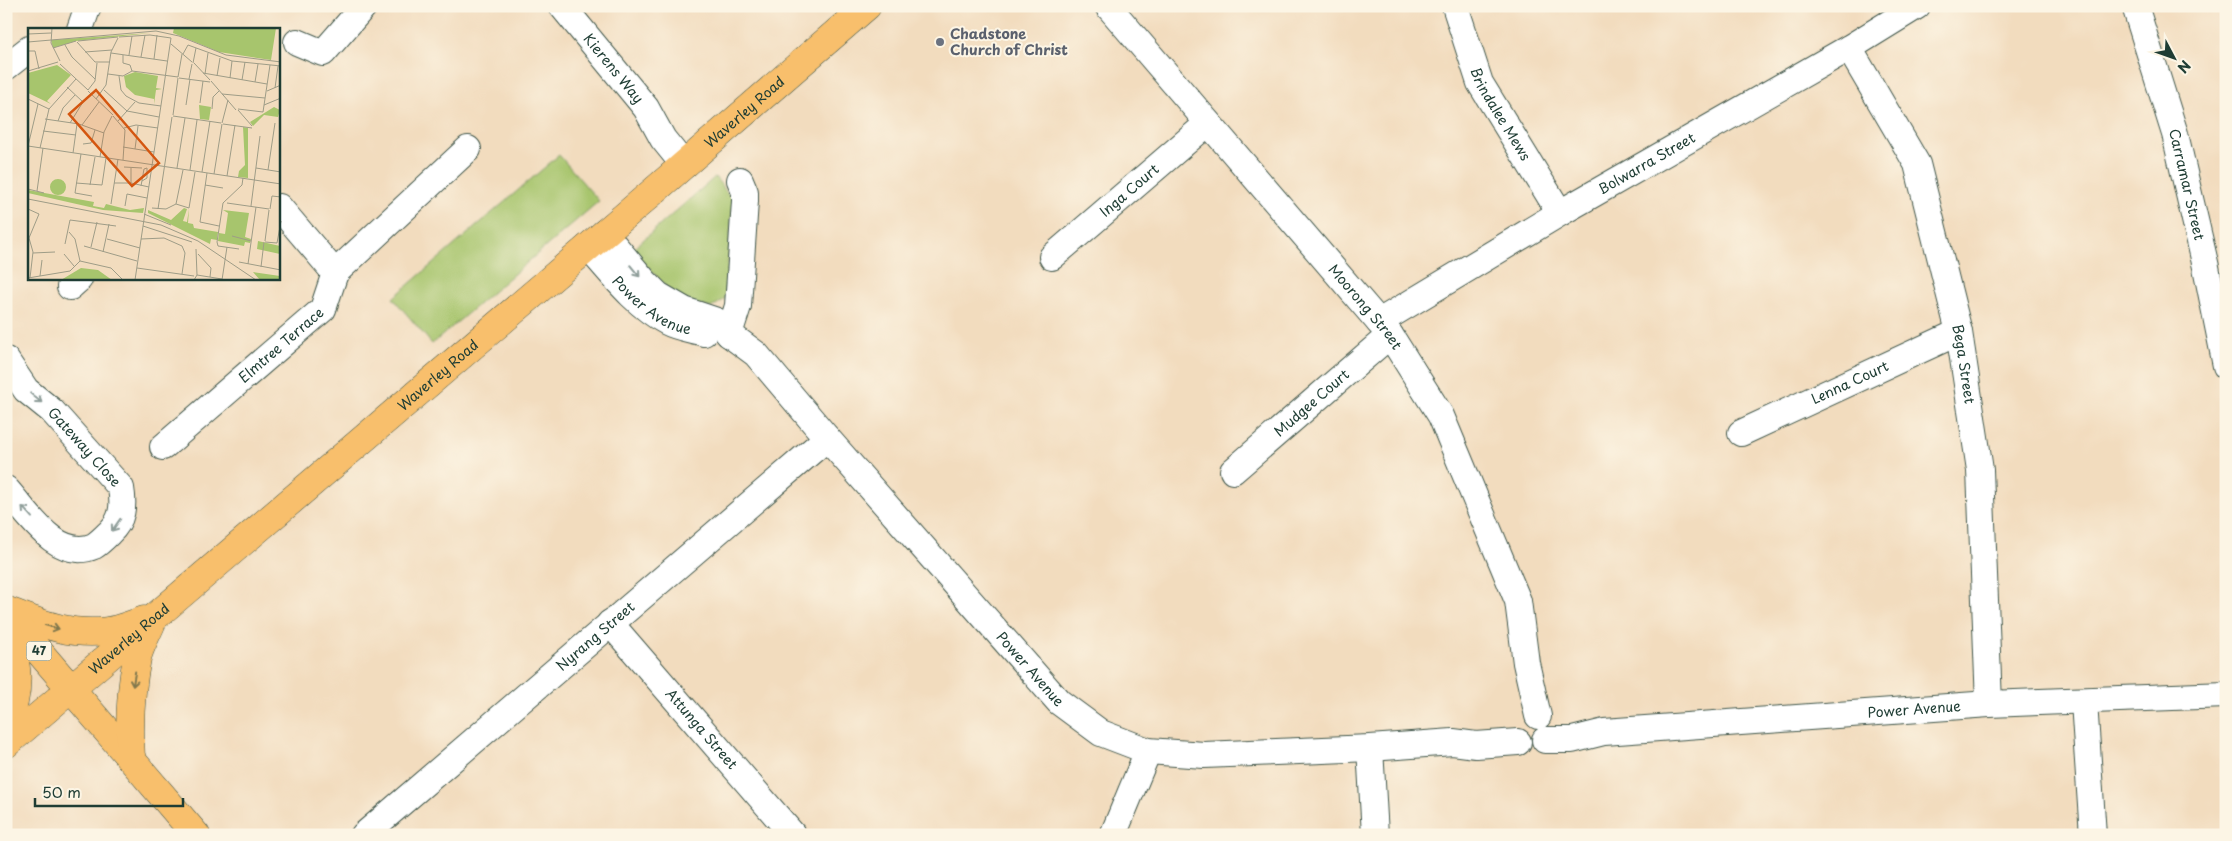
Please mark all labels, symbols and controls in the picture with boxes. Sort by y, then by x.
place label: Chadstone Church of Christ [950,23,1068,60]
inset map [28,28,280,280]
street label: Kierens Way [579,29,649,108]
north arrow [2150,32,2200,82]
marker: Chadstone Church of Christ [934,36,946,48]
text: N [2173,56,2196,78]
street label: Brindalee Mews [1466,65,1536,164]
street label: Waverley Road [700,71,789,153]
street label: Bolwarra Street [1594,127,1699,199]
street label: Carramar Street [2164,127,2210,243]
street label: Inga Court [1095,158,1163,222]
street label: Moorong Street [1324,259,1408,354]
one-way arrow [630,264,641,277]
street label: Power Avenue [608,271,694,340]
street label: Elmtree Terrace [234,302,328,388]
street label: Bega Street [1947,322,1981,405]
street label: Waverley Road [393,334,483,415]
street label: Lenna Court [1807,355,1892,409]
street label: Mudgee Court [1269,364,1354,441]
one-way arrow [29,392,42,403]
street label: Gateway Close [43,402,126,491]
one-way arrow [21,506,33,519]
one-way arrow [111,517,121,531]
street label: Nyrang Street [551,596,639,676]
street label: Waverley Road [84,598,174,679]
one-way arrow [43,622,59,632]
street label: Power Avenue [992,627,1069,711]
road number: 47 [26,641,52,660]
one-way arrow [129,670,139,686]
street label: Attunga Street [661,684,743,774]
street label: Power Avenue [1867,695,1962,723]
scale bar [35,776,182,808]
text: 50 m [42,780,81,803]

